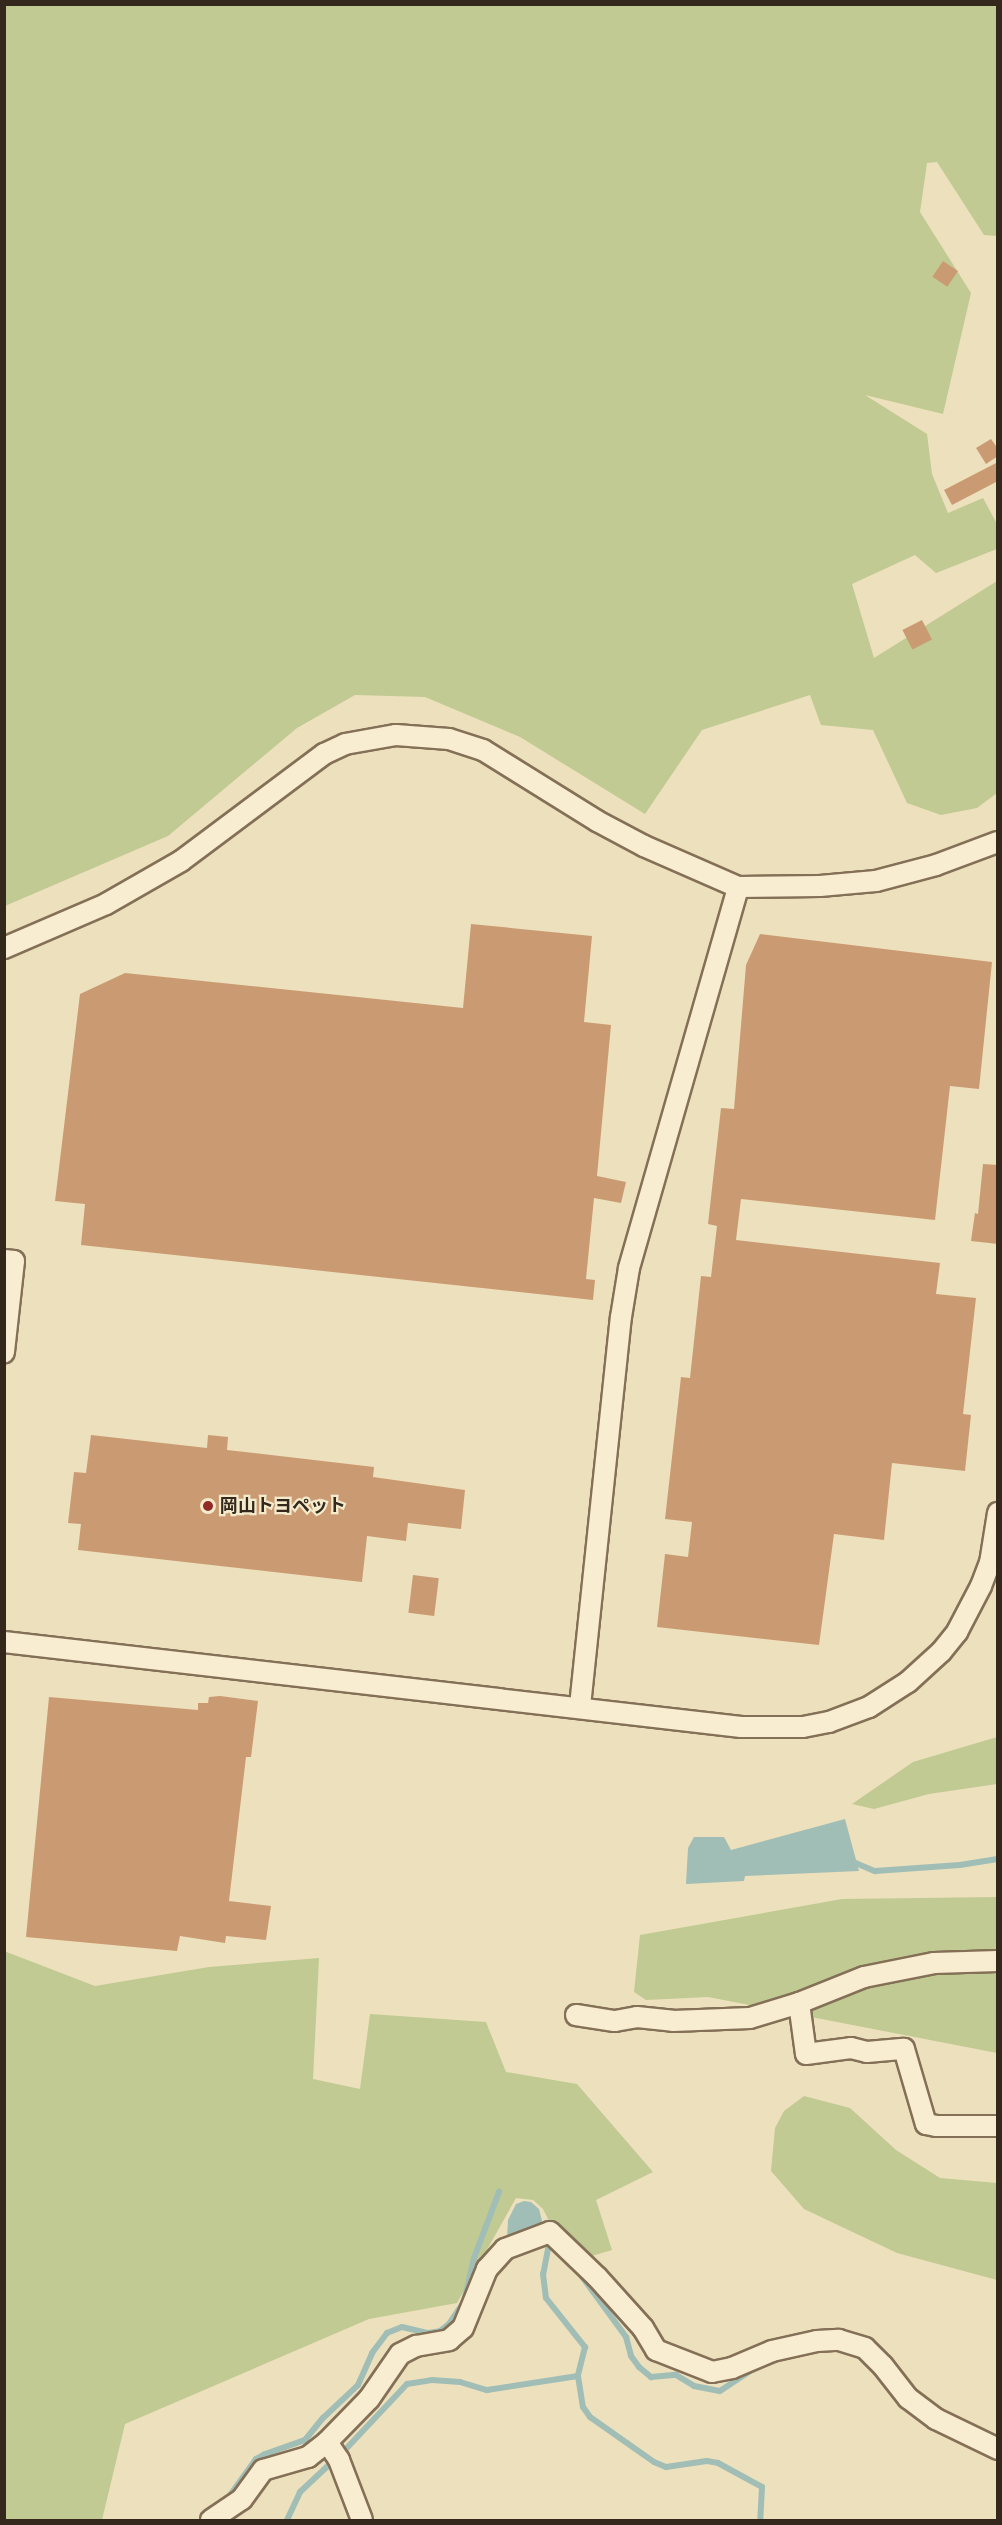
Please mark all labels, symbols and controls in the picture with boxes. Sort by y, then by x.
place label: 岡山トヨペット [220,1495,346,1517]
marker: 岡山トヨペット [201,1499,215,1513]

